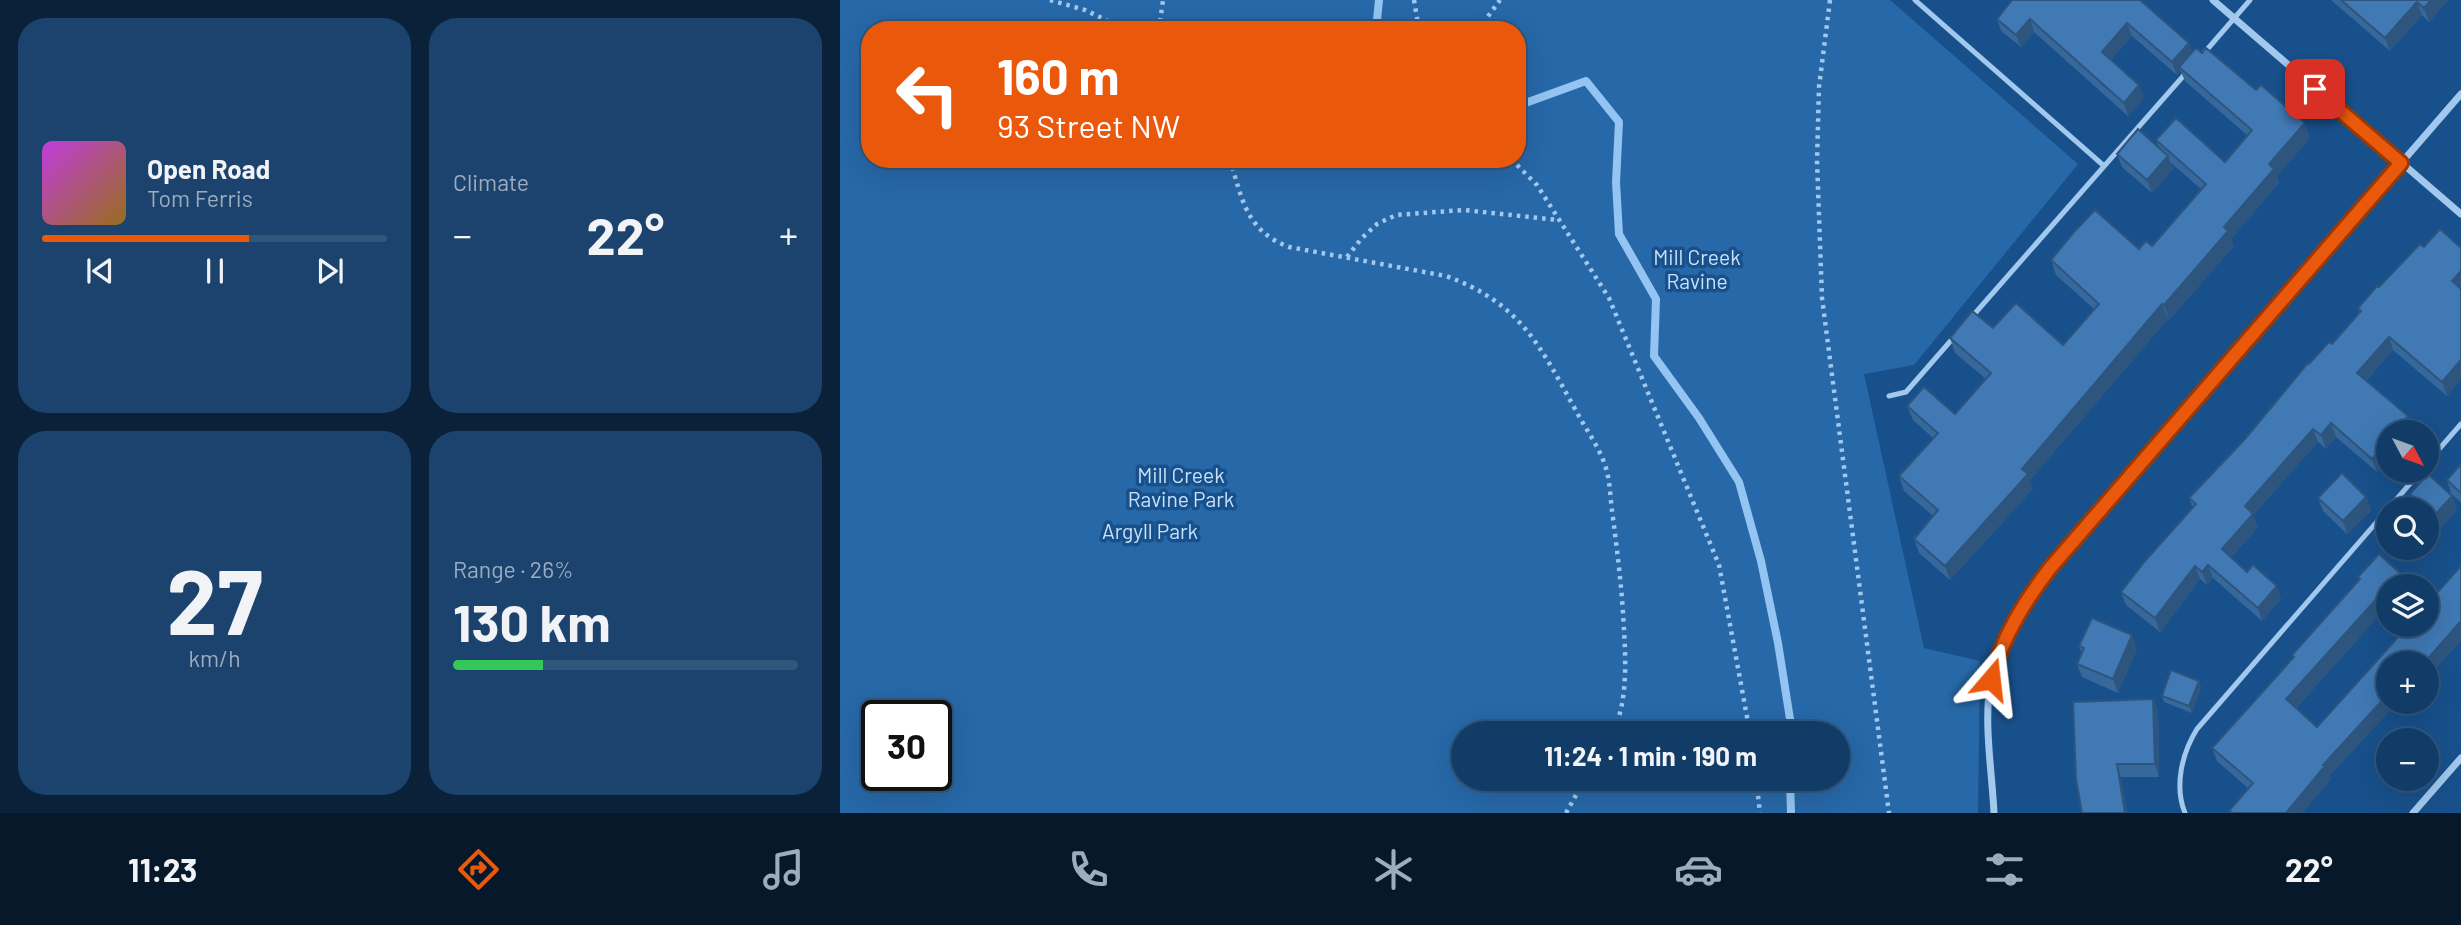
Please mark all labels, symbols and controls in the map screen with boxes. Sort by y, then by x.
text: 160 m [997,46,1119,105]
icon: left [882,49,973,140]
pin [2285,59,2345,119]
icon: arrive [2296,70,2334,108]
text: 93 Street NW [997,106,1180,144]
text: Open Road [147,153,270,184]
text: Climate [453,168,529,196]
text: Tom Ferris [147,184,253,212]
text: 22° [587,203,664,265]
text: − [453,211,472,257]
text: + [779,211,798,257]
park label: Mill Creek Ravine [1653,244,1741,293]
icon: previous [81,252,119,290]
icon: pause [196,252,234,290]
icon: next [311,252,349,290]
north arrow [2376,420,2440,483]
map controls [2376,420,2439,791]
park label: Mill Creek Ravine Park [1128,462,1234,511]
button: search [2376,497,2439,560]
park label: Argyll Park [1102,518,1198,543]
text: 27 [166,544,263,653]
text: Range · 26% [453,555,574,583]
button: layers [2376,574,2439,637]
text: 130 km [453,590,611,652]
position arrow [1954,642,2028,716]
text: km/h [188,644,241,672]
button: + [2376,651,2439,714]
speed limit sign: 30 [861,700,952,791]
button: − [2376,728,2439,791]
text: 11:24 · 1 min · 190 m [1544,740,1757,771]
icon: directions [454,845,503,894]
icon: music [759,845,808,894]
icon: phone [1064,845,1113,894]
icon: climate [1369,845,1418,894]
icon: car [1674,845,1723,894]
icon: filters [1980,845,2029,894]
text: 11:23 [128,850,197,888]
text: 22° [2285,850,2333,888]

